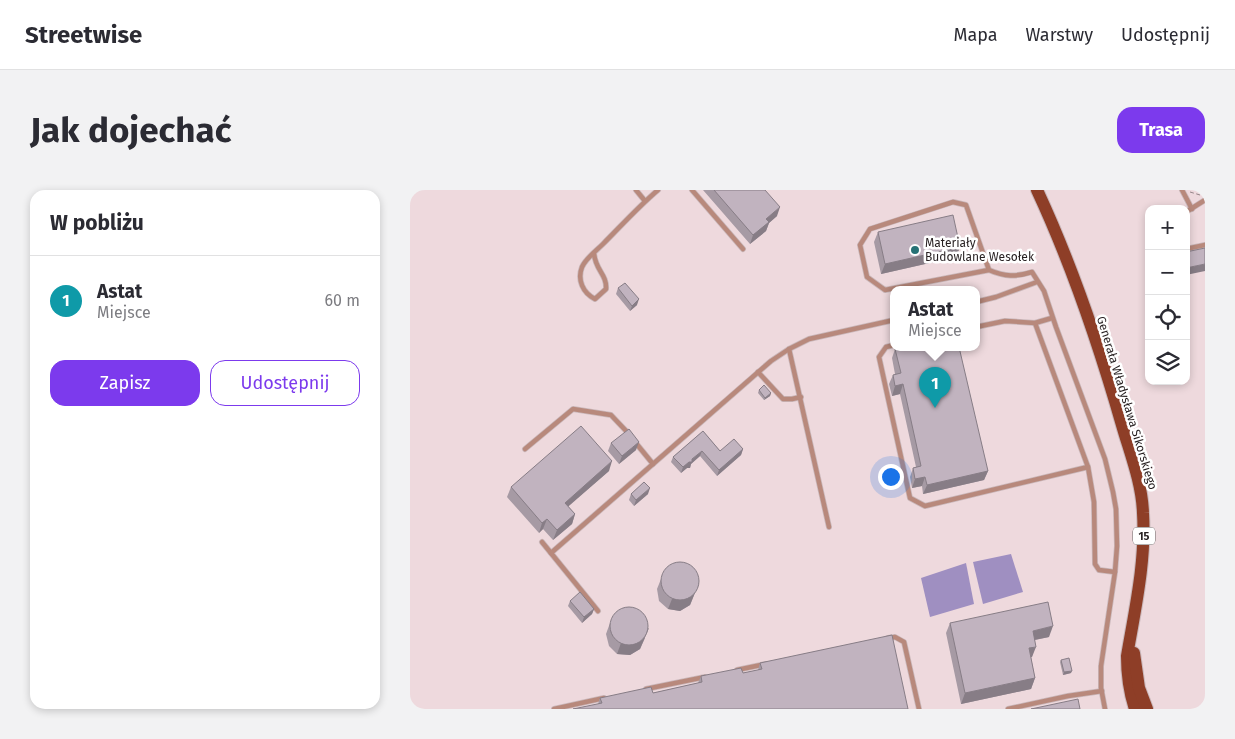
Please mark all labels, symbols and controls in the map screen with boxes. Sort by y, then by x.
text: Streetwise [25,21,142,49]
text: Mapa [953,24,998,46]
text: Warstwy [1026,24,1093,46]
text: Udostępnij [1121,24,1210,46]
button: Trasa [1117,107,1205,153]
text: Jak dojechać [30,109,231,151]
map controls [1145,205,1190,385]
button: + [1145,205,1190,250]
text: W pobliżu [50,210,144,236]
place label: Materiały Budowlane Wesołek [925,236,1035,264]
marker: Materiały Budowlane Wesołek [909,244,921,256]
button: − [1145,250,1190,295]
text: Astat [97,280,142,303]
popup [890,286,980,351]
text: 1 [62,291,70,310]
text: 60 m [325,291,360,310]
button: locate [1145,295,1190,340]
text: Astat [908,298,953,321]
text: Miejsce [97,303,151,322]
street label: Generała Władysława Sikorskiego [1094,315,1160,491]
text: Miejsce [908,321,962,340]
button: layers [1145,340,1190,385]
button: Zapisz [50,360,200,406]
button: Udostępnij [210,360,360,406]
pin: 1 [919,367,951,408]
your location [878,464,904,490]
road number: 15 [1133,528,1155,544]

